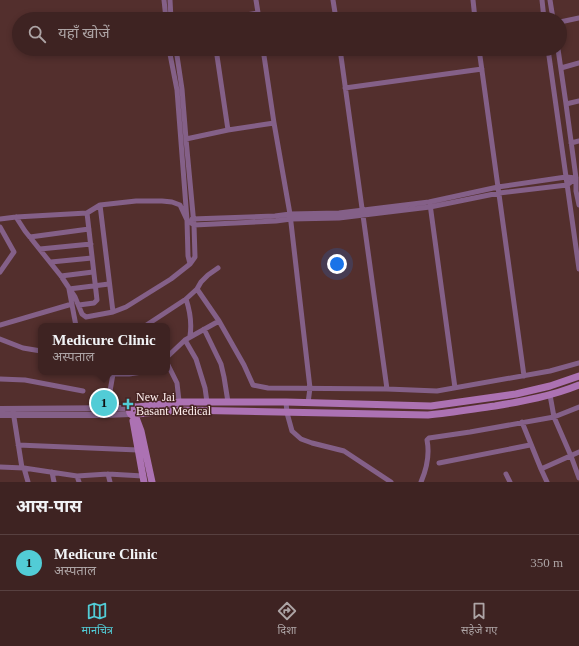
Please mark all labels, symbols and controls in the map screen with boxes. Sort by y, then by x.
search box [12,12,567,56]
icon: search [26,23,48,45]
text: यहाँ खोजें [58,25,110,41]
your location [327,254,347,274]
popup [38,323,170,375]
text: Medicure Clinic [52,332,156,348]
text: अस्पताल [52,349,94,364]
pin: 1 [91,388,117,418]
place label: New Jai Basant Medical [136,390,212,418]
marker: New Jai Basant Medical [123,399,133,409]
text: आस-पास [16,497,82,516]
text: Medicure Clinic [54,546,157,562]
text: 1 [26,555,32,570]
text: 350 m [530,555,563,570]
text: अस्पताल [54,563,96,578]
tab: मानचित्र [82,600,113,638]
tab: दिशा [276,600,298,638]
tab: सहेजे गए [461,600,497,638]

